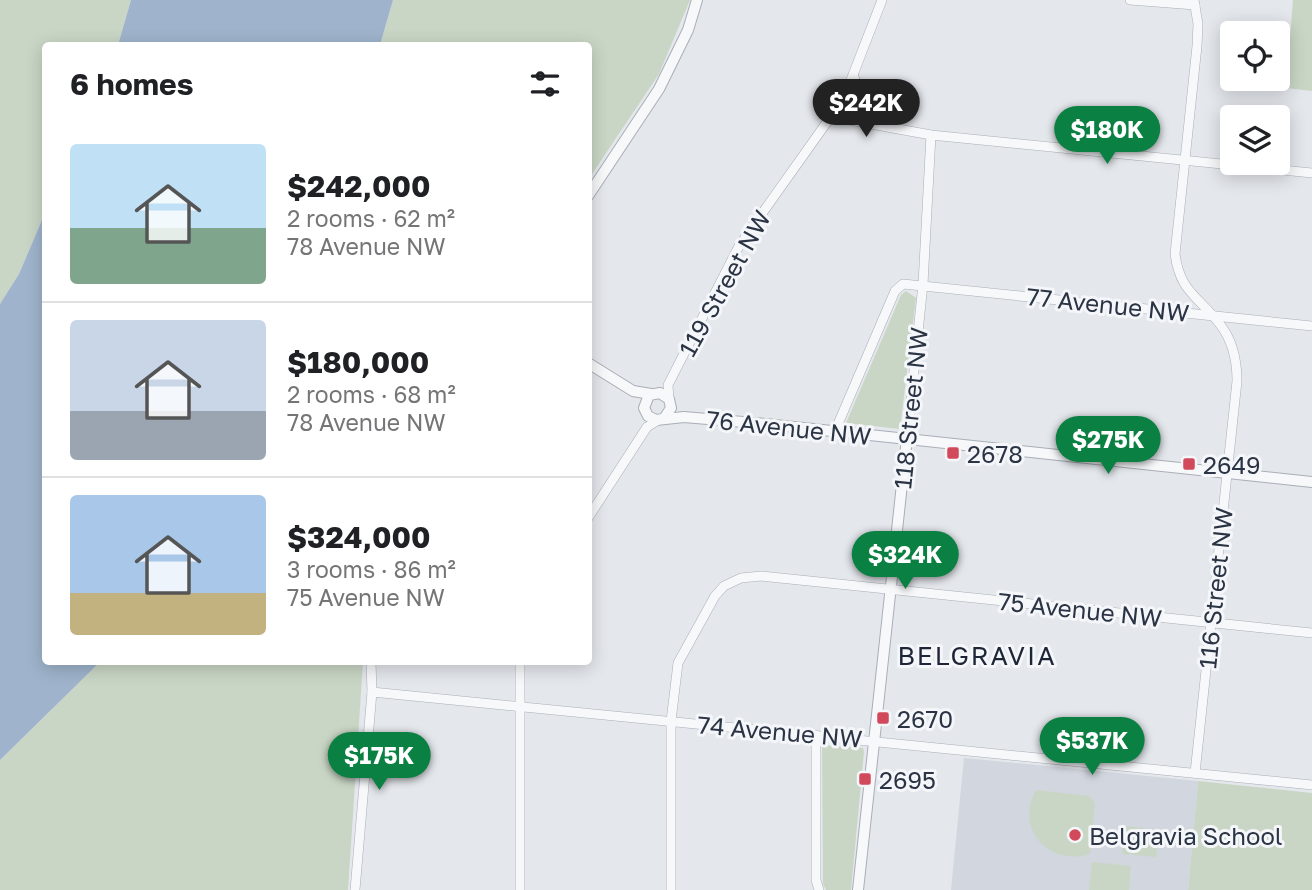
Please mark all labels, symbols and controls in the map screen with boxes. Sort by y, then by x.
map controls [1220,21,1290,175]
button: locate [1220,21,1290,91]
icon: filters [526,65,564,103]
text: 6 homes [70,66,193,102]
pin: $242K [817,80,915,139]
text: $242K [829,88,903,116]
button: layers [1220,105,1290,175]
pin: $180K [1058,106,1156,166]
text: $180K [1070,115,1144,143]
text: $242,000 [287,168,431,204]
icon: home [126,172,210,256]
text: 2 rooms · 62 m² [287,204,455,232]
street label: 119 Street NW [672,205,776,361]
text: 78 Avenue NW [287,232,445,260]
street label: 77 Avenue NW [1025,281,1191,327]
street label: 118 Street NW [887,326,933,490]
text: $180,000 [287,344,429,380]
icon: home [126,348,210,432]
text: 2 rooms · 68 m² [287,380,456,408]
street label: 76 Avenue NW [705,404,873,450]
text: 78 Avenue NW [287,408,445,436]
pin: $275K [1059,416,1157,476]
text: $275K [1072,425,1144,453]
place label: 2678 [967,439,1023,468]
marker: 2678 [945,445,961,461]
place label: 2649 [1203,450,1261,479]
marker: 2649 [1181,456,1197,472]
street label: 116 Street NW [1192,506,1238,670]
text: $324,000 [287,519,431,555]
icon: home [126,523,210,607]
pin: $324K [856,532,954,591]
text: $324K [868,540,942,568]
text: 3 rooms · 86 m² [287,555,456,583]
text: 75 Avenue NW [287,583,445,611]
street label: 75 Avenue NW [997,586,1163,632]
district label: BELGRAVIA [897,640,1057,671]
place label: 2670 [897,704,953,733]
street label: 74 Avenue NW [696,709,864,753]
marker: 2670 [875,710,891,726]
pin: $537K [1043,718,1141,777]
text: $537K [1056,726,1128,754]
pin: $175K [330,732,428,792]
text: $175K [344,741,414,769]
place label: 2695 [879,765,936,794]
marker: 2695 [857,771,873,787]
place label: Belgravia School [1089,821,1283,850]
marker: Belgravia School [1067,827,1083,843]

